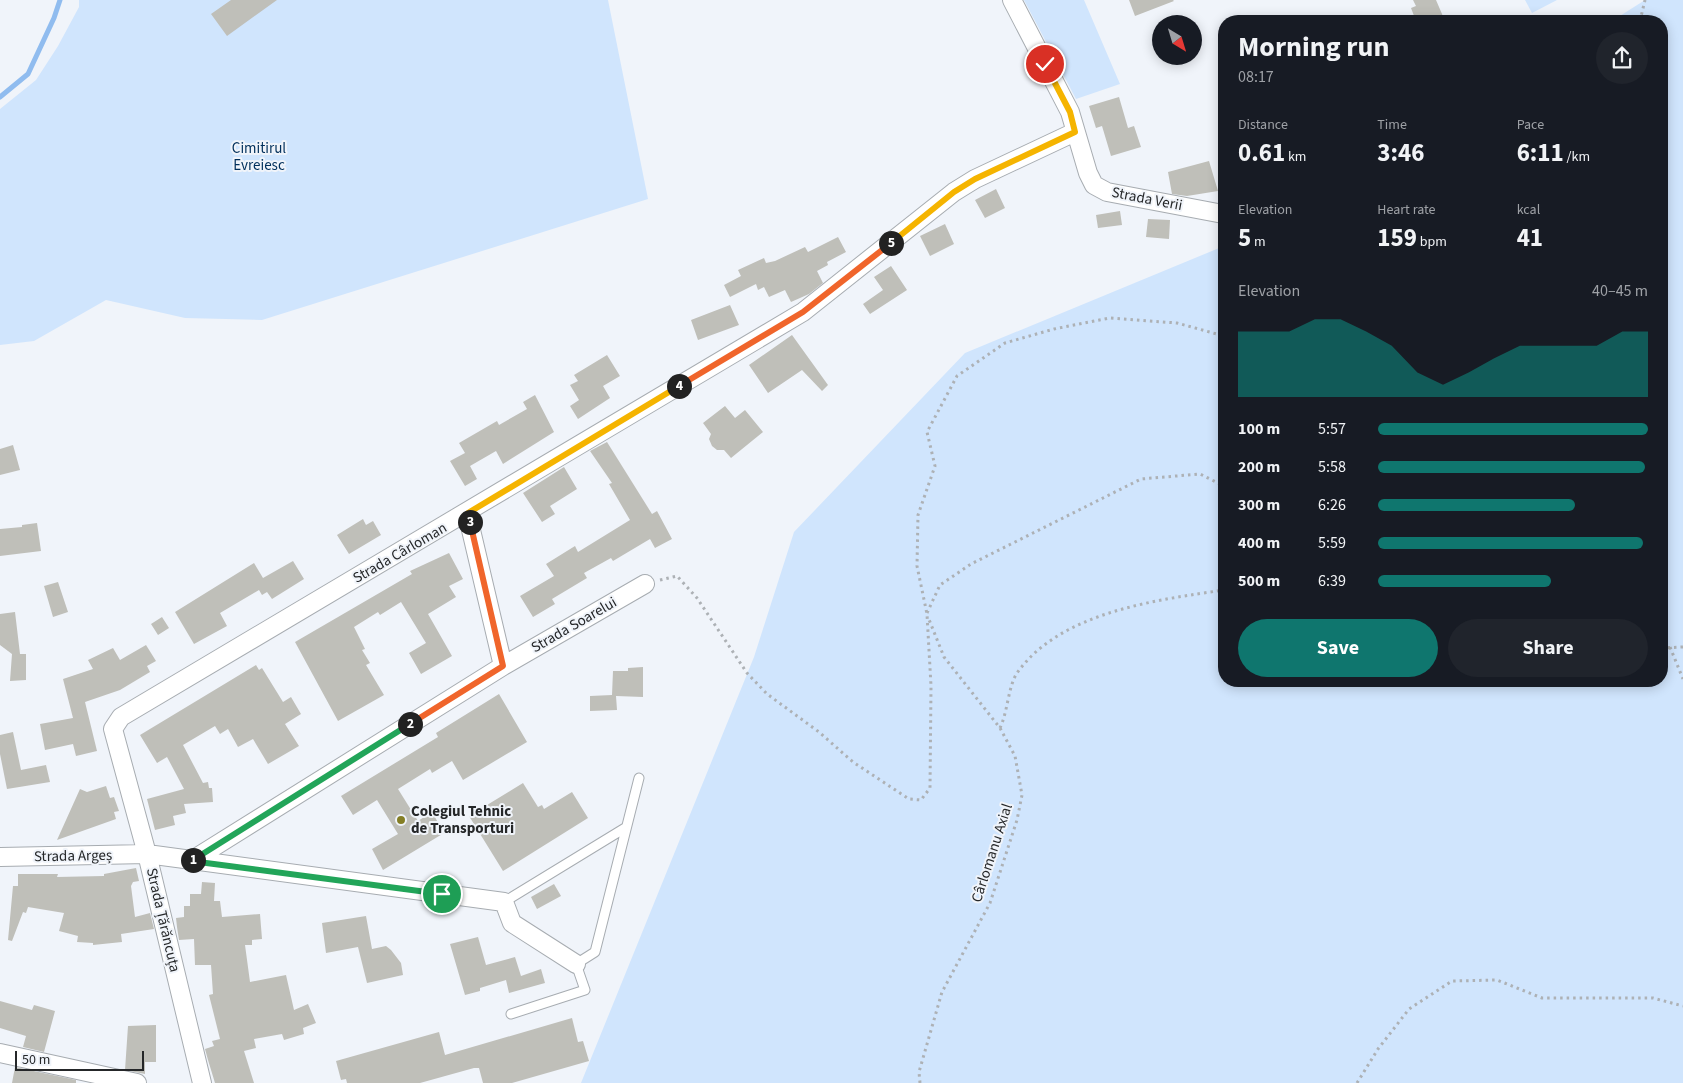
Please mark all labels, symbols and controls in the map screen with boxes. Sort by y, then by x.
north arrow [1152,15,1202,65]
map controls [1152,15,1202,65]
text: Morning run [1238,27,1389,67]
button: share [1596,32,1648,84]
pin [1024,43,1066,85]
icon: check [1031,50,1059,78]
text: 08:17 [1238,66,1274,88]
text: Distance [1238,115,1288,135]
text: Time [1377,115,1407,135]
text: Pace [1517,115,1544,135]
text: 0.61 [1238,135,1285,171]
text: 3:46 [1377,135,1424,171]
text: 6:11 [1517,135,1564,171]
park label: Cimitirul Evreiesc [232,138,286,176]
text: km [1285,147,1306,167]
text: /km [1564,147,1590,167]
street label: Strada Verii [1110,182,1184,216]
text: Elevation [1238,200,1293,220]
text: Heart rate [1377,200,1436,220]
text: kcal [1517,200,1540,220]
text: 5 [1238,220,1251,256]
text: 159 [1377,220,1417,256]
text: 41 [1517,220,1543,256]
pin: 5 [878,230,904,256]
text: m [1251,232,1266,252]
text: bpm [1417,232,1447,252]
text: 5 [888,233,895,253]
text: Elevation [1238,280,1300,302]
text: 40–45 m [1592,280,1648,302]
pin: 4 [666,374,692,398]
text: 4 [676,376,683,396]
text: 100 m [1238,418,1280,440]
text: 5:57 [1318,418,1346,440]
text: 200 m [1238,456,1280,478]
text: 5:58 [1318,456,1346,478]
text: 300 m [1238,494,1280,516]
text: 6:26 [1318,494,1346,516]
pin: 3 [458,510,482,534]
text: 3 [467,512,474,532]
street label: Strada Cârloman [349,518,451,588]
text: 400 m [1238,532,1280,554]
text: 5:59 [1318,532,1346,554]
text: 500 m [1238,570,1280,592]
text: 6:39 [1318,570,1346,592]
street label: Strada Soarelui [527,592,621,658]
button: Save [1238,619,1438,677]
button: Share [1448,619,1648,677]
pin: 2 [398,712,422,736]
text: 2 [407,714,414,734]
place label: Colegiul Tehnic de Transporturi [411,801,514,839]
street label: Cârlomanu Axial [966,801,1018,905]
marker: Colegiul Tehnic de Transporturi [395,814,407,826]
street label: Strada Argeș [34,845,112,867]
pin: 1 [180,848,206,872]
text: 1 [190,850,197,870]
street label: Strada Țărăncuța [141,866,185,974]
pin [421,873,463,915]
icon: arrive [428,880,456,908]
scale bar [15,1048,144,1071]
text: 50 m [22,1050,50,1070]

